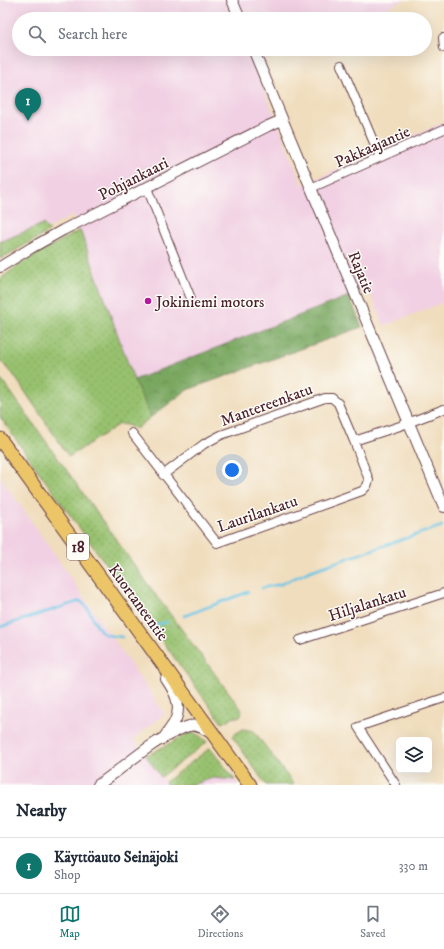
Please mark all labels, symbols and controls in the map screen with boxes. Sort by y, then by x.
search box [12,12,432,56]
icon: search [26,23,48,45]
text: Search here [58,25,127,44]
pin: 1 [15,88,41,121]
street label: Pakkaajantie [332,121,414,172]
street label: Pohjankaari [95,153,172,205]
street label: Rajatie [343,248,379,297]
place label: Jokiniemi motors [154,292,264,312]
marker: Jokiniemi motors [143,296,153,306]
street label: Mantereenkatu [218,379,315,431]
your location [222,460,242,480]
street label: Laurilankatu [215,491,300,537]
road number: 18 [67,534,89,560]
street label: Kuortaneentie [104,560,173,645]
street label: Hiljalankatu [326,582,409,626]
map controls [396,737,432,773]
button: layers [396,737,432,773]
text: Nearby [16,800,66,822]
text: Käyttöauto Seinäjoki [54,848,178,867]
text: 1 [27,858,31,874]
text: 330 m [399,858,428,874]
text: Shop [54,867,80,883]
tab: Map [59,903,81,941]
tab: Directions [198,903,243,941]
tab: Saved [360,903,385,941]

